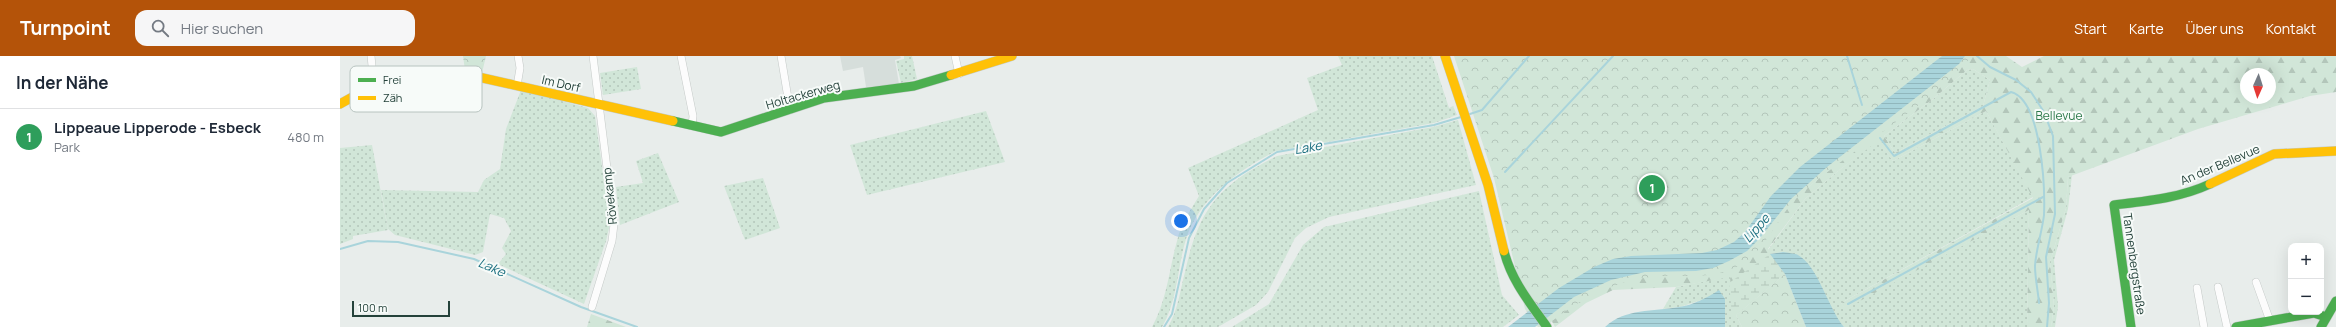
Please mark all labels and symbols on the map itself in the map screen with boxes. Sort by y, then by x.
legend [350,66,482,112]
north arrow [2240,68,2276,104]
street label: Im Dorf [540,71,583,96]
text: Frei [383,72,401,87]
street label: Holtackerweg [764,76,842,113]
text: Zäh [383,90,402,105]
park label: Bellevue [2036,107,2083,124]
water label: Lake [1293,135,1325,158]
street label: An der Bellevue [2177,140,2262,189]
street label: Rövekamp [598,167,621,225]
pin: 1 [1639,173,1665,203]
water label: Lippe [1738,209,1774,246]
your location [1171,211,1191,231]
street label: Tannenbergstraße [2119,212,2150,316]
water label: Lake [476,253,510,281]
scale bar [352,299,450,318]

